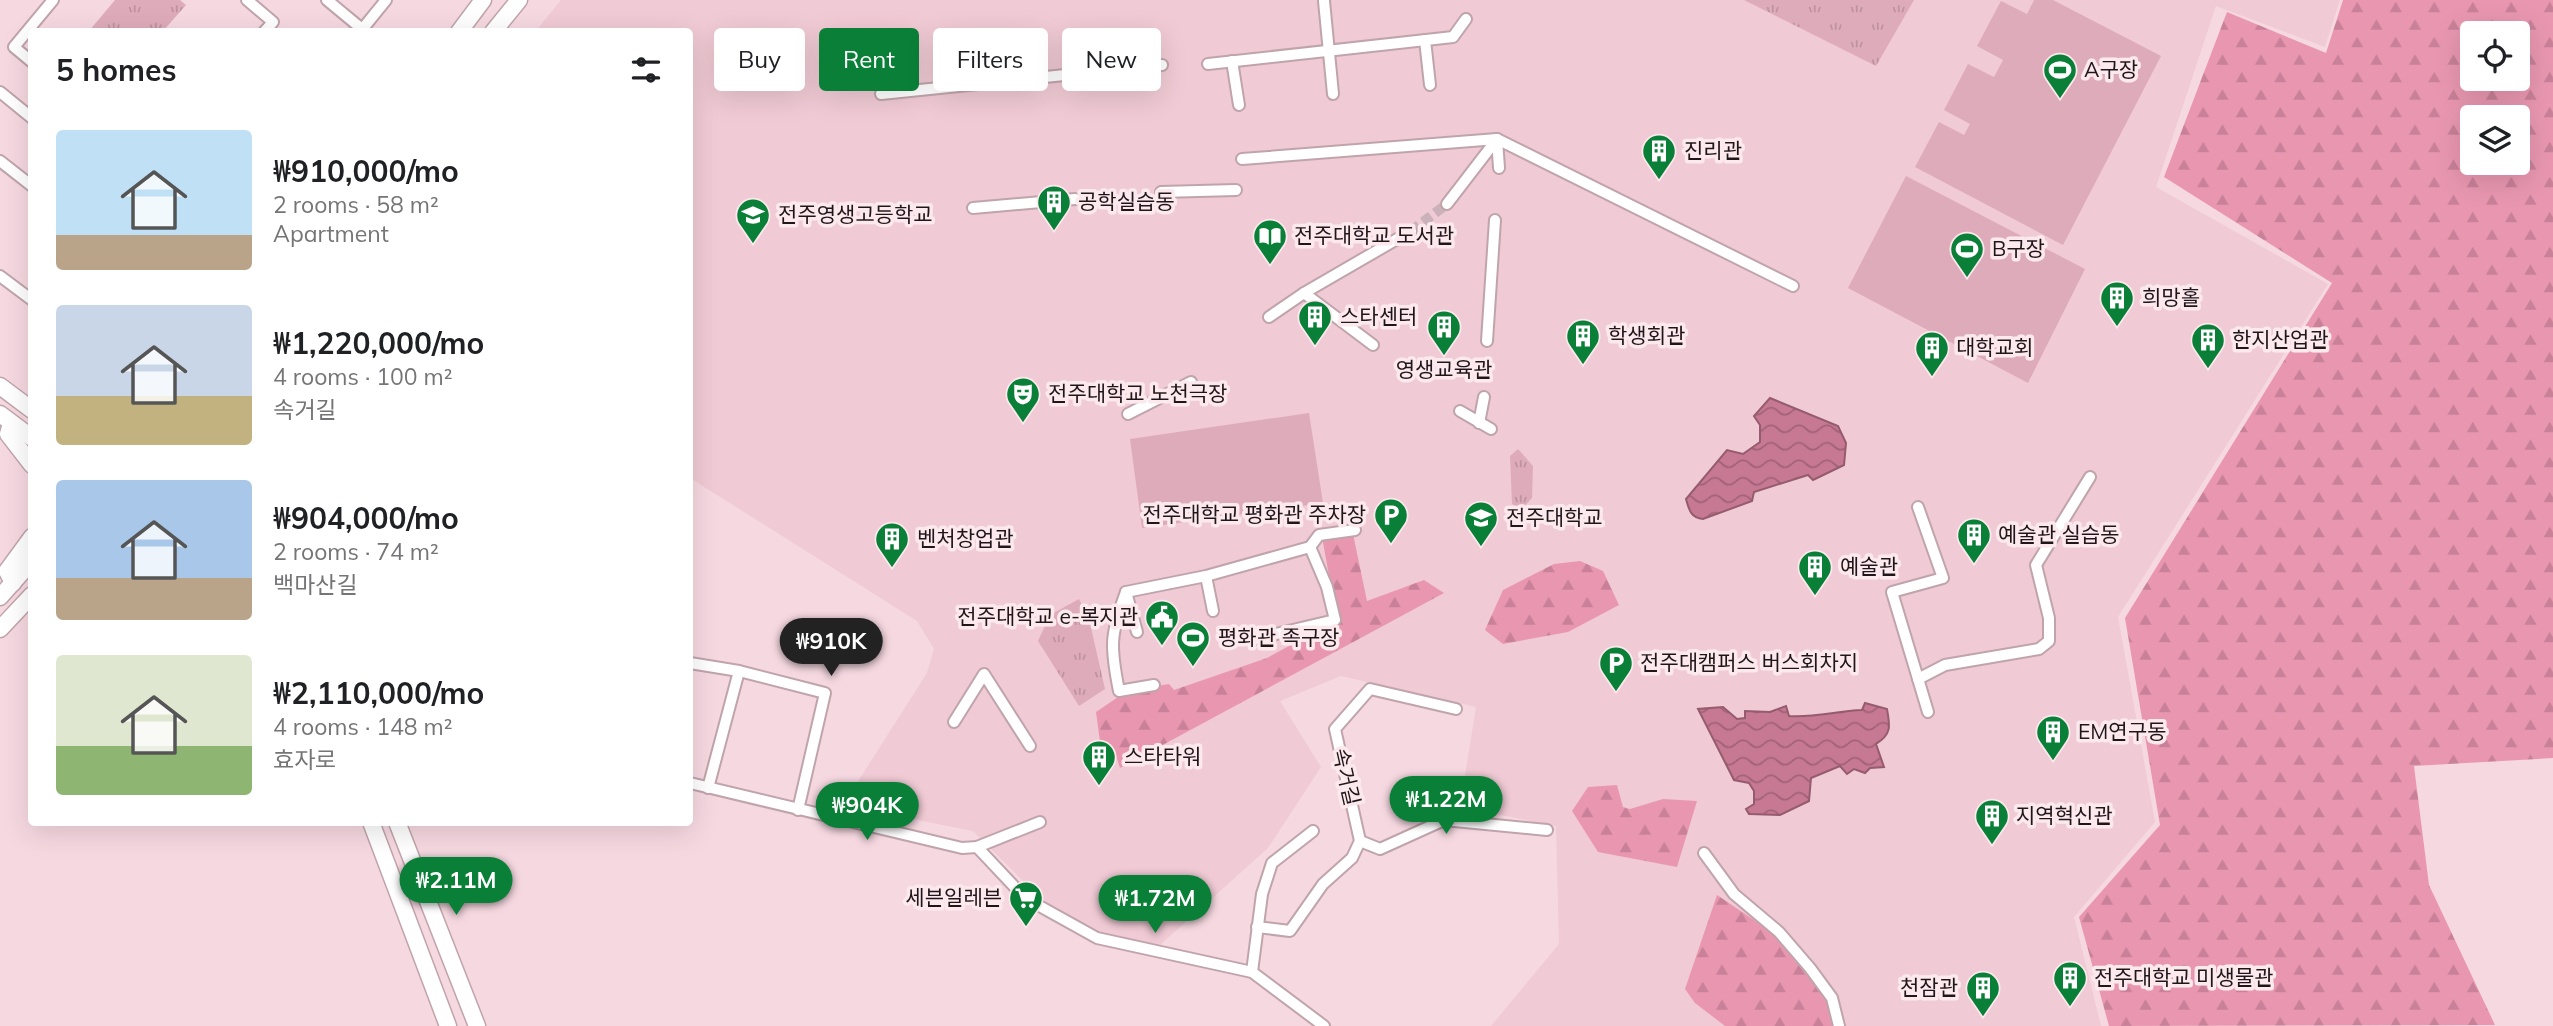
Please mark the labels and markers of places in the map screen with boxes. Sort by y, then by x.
sports icon: A구장 [2041,51,2079,100]
place label: A구장 [2084,56,2138,82]
building icon: 진리관 [1640,132,1678,181]
place label: 진리관 [1684,137,1742,163]
building icon: 공학실습동 [1035,183,1073,232]
place label: 공학실습동 [1078,188,1175,214]
school or university icon: 전주영생고등학교 [734,196,772,245]
place label: 전주영생고등학교 [778,201,933,227]
library icon: 전주대학교 도서관 [1251,217,1289,266]
place label: 전주대학교 도서관 [1294,222,1454,248]
sports icon: B구장 [1948,230,1986,279]
place label: B구장 [1992,235,2045,261]
building icon: 희망홀 [2098,279,2136,328]
place label: 희망홀 [2142,284,2200,310]
building icon: 스타센터 [1296,298,1334,347]
place label: 스타센터 [1340,303,1417,329]
building icon: 영생교육관 [1425,308,1463,357]
building icon: 학생회관 [1564,317,1602,366]
building icon: 한지산업관 [2189,321,2227,370]
place label: 학생회관 [1608,322,1685,348]
place label: 한지산업관 [2232,326,2329,352]
building icon: 대학교회 [1913,329,1951,378]
place label: 대학교회 [1956,334,2033,360]
place label: 영생교육관 [1396,356,1492,382]
theatre icon: 전주대학교 노천극장 [1004,375,1042,424]
place label: 전주대학교 노천극장 [1048,380,1227,406]
parking icon: 전주대학교 평화관 주차장 [1372,496,1410,545]
school or university icon: 전주대학교 [1462,499,1500,548]
place label: 전주대학교 평화관 주차장 [1143,501,1366,527]
place label: 전주대학교 [1506,504,1603,530]
building icon: 예술관 실습동 [1955,516,1993,565]
building icon: 벤처창업관 [873,520,911,569]
place label: 예술관 실습동 [1998,521,2119,547]
place label: 벤처창업관 [917,525,1014,551]
building icon: 예술관 [1796,548,1834,597]
place label: 예술관 [1840,553,1898,579]
public building icon: 전주대학교 e-복지관 [1143,598,1181,647]
place label: 전주대학교 e-복지관 [957,603,1138,629]
pin: ₩910K [782,618,880,678]
sports icon: 평화관 족구장 [1174,619,1212,668]
place label: 평화관 족구장 [1218,624,1339,650]
parking icon: 전주대캠퍼스 버스회차지 [1597,644,1635,693]
place label: 전주대캠퍼스 버스회차지 [1640,649,1858,675]
building icon: EM연구동 [2034,713,2072,762]
place label: EM연구동 [2078,718,2166,744]
building icon: 스타타워 [1080,738,1118,787]
place label: 스타타워 [1124,743,1201,769]
pin: ₩1.22M [1389,776,1503,836]
pin: ₩904K [818,782,916,842]
building icon: 지역혁신관 [1973,797,2011,846]
place label: 지역혁신관 [2016,802,2113,828]
pin: ₩2.11M [399,858,513,917]
pin: ₩1.72M [1098,876,1212,935]
supermarket icon: 세븐일레븐 [1007,879,1045,928]
place label: 세븐일레븐 [905,884,1002,910]
building icon: 전주대학교 미생물관 [2051,959,2089,1008]
place label: 전주대학교 미생물관 [2094,964,2273,990]
building icon: 천잠관 [1964,969,2002,1018]
place label: 천잠관 [1900,974,1958,1000]

